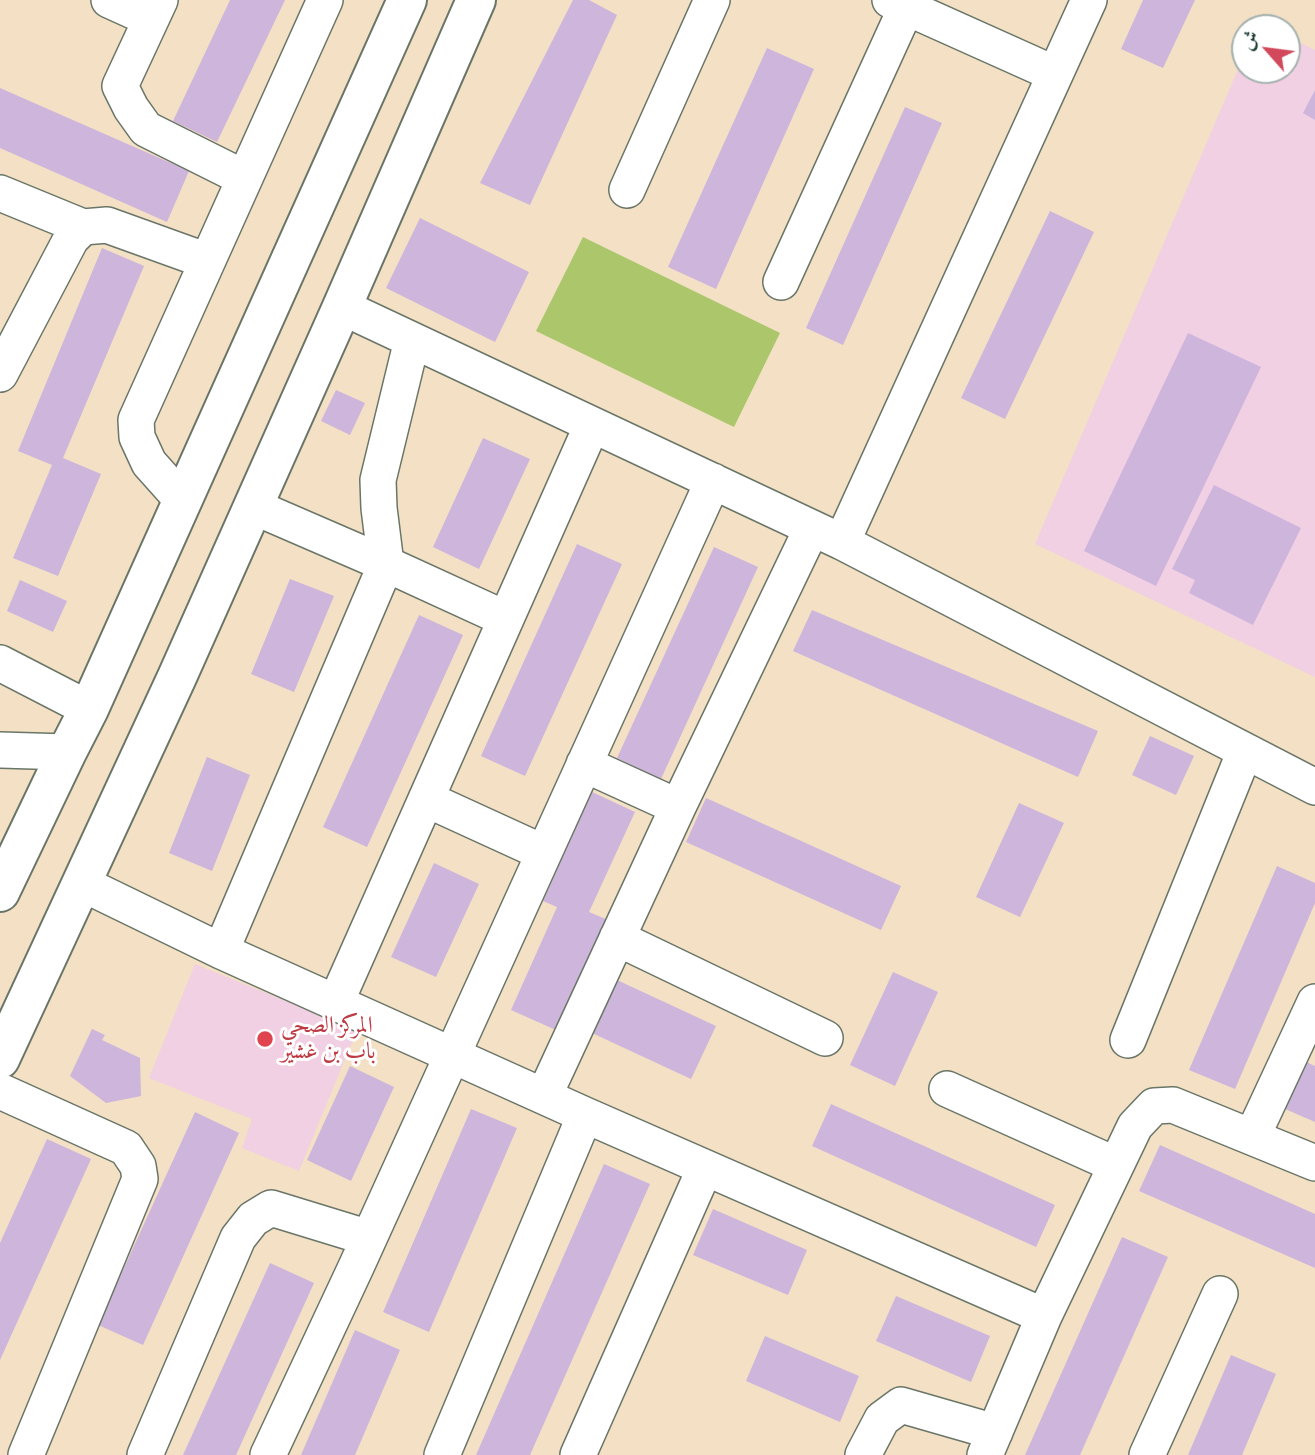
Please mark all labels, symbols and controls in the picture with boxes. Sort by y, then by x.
north arrow [1231,14,1301,84]
text: ش [1235,27,1263,54]
place label: المركز الصحي باب بن غشير [281,1012,376,1066]
marker: المركز الصحي باب بن غشير [255,1029,275,1049]

